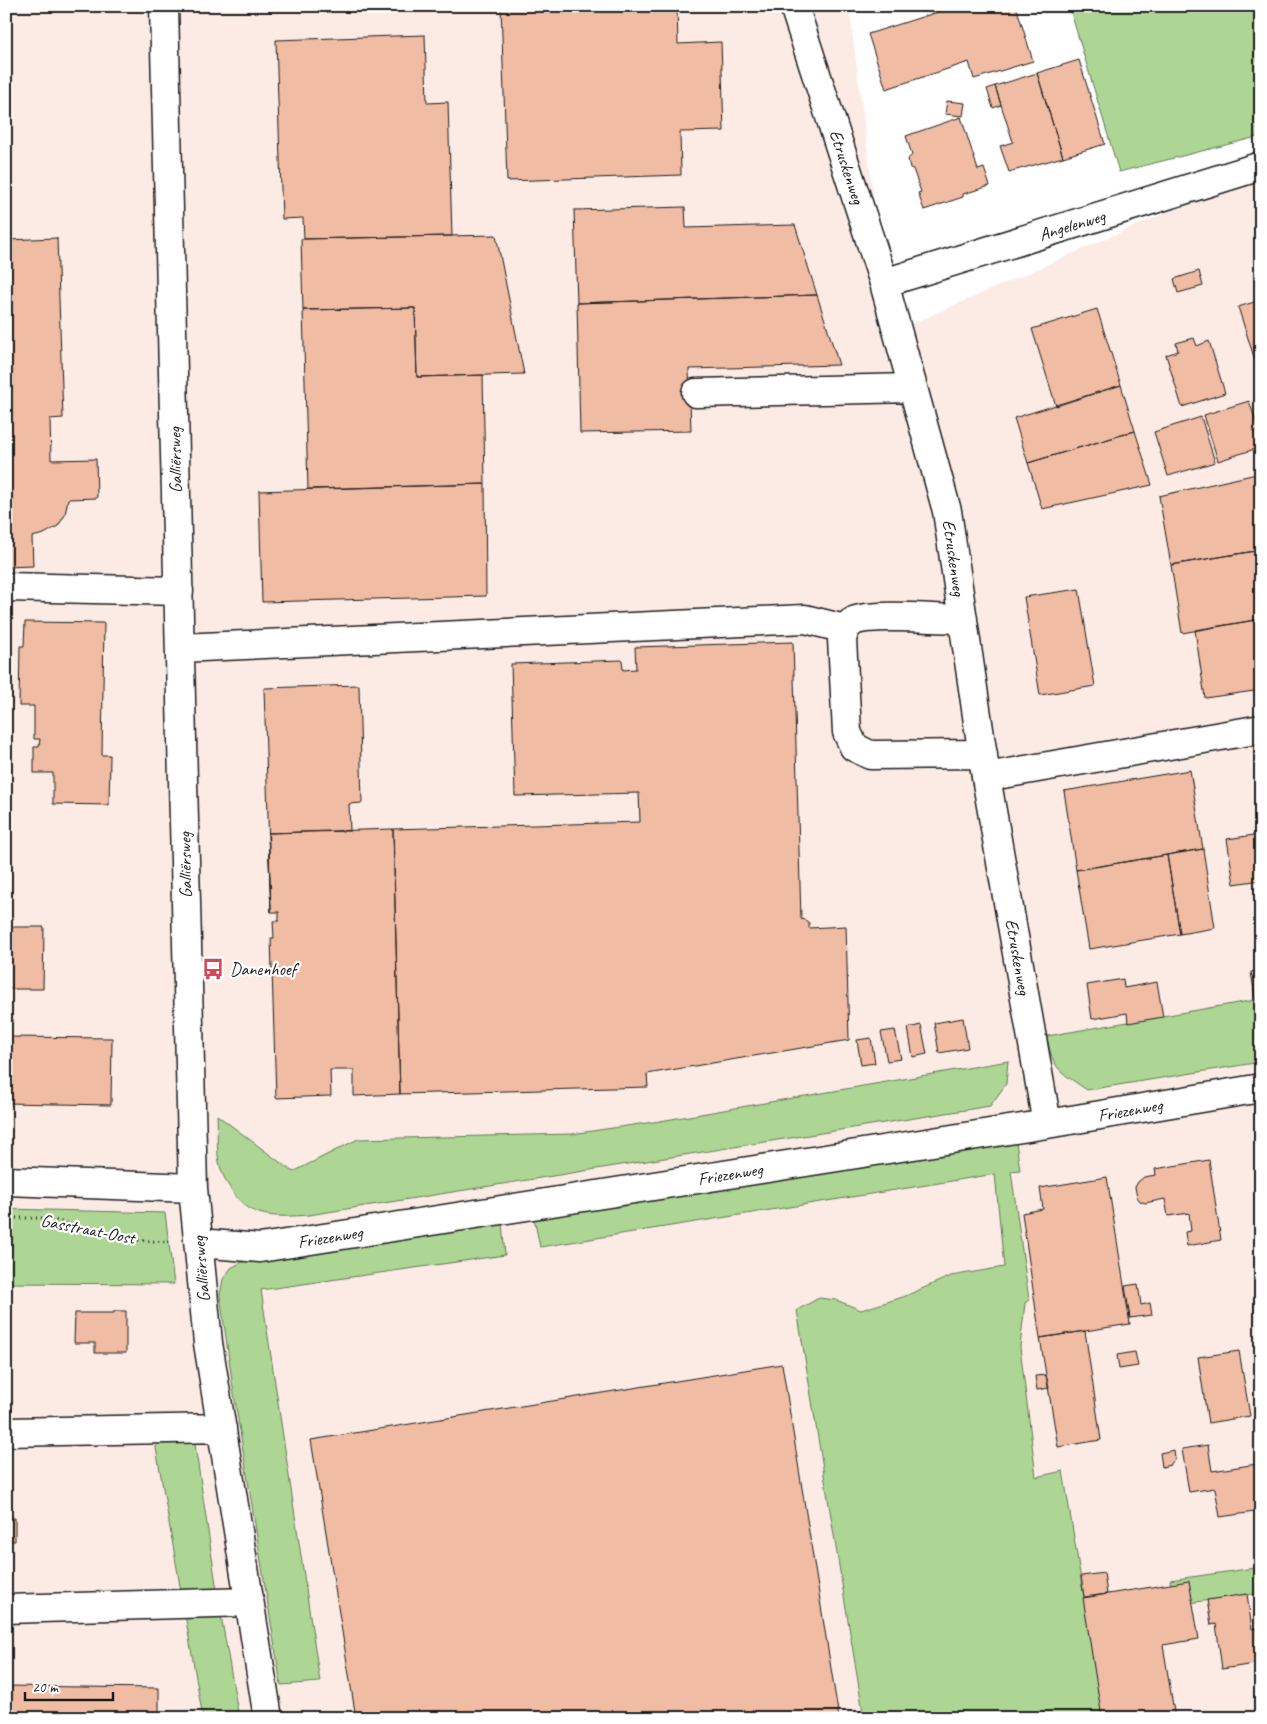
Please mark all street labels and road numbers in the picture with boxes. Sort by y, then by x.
street label: Etruskenweg [825,127,870,208]
street label: Angelenweg [1036,204,1109,245]
street label: Galliërsweg [163,425,187,493]
street label: Etruskenweg [938,518,970,599]
street label: Galliërsweg [173,830,197,898]
street label: Etruskenweg [1000,917,1036,998]
street label: Friezenweg [1096,1093,1165,1126]
street label: Friezenweg [696,1158,765,1190]
street label: Gasstraat-Oost [39,1209,139,1249]
street label: Friezenweg [296,1221,365,1253]
street label: Galliërsweg [187,1234,215,1303]

